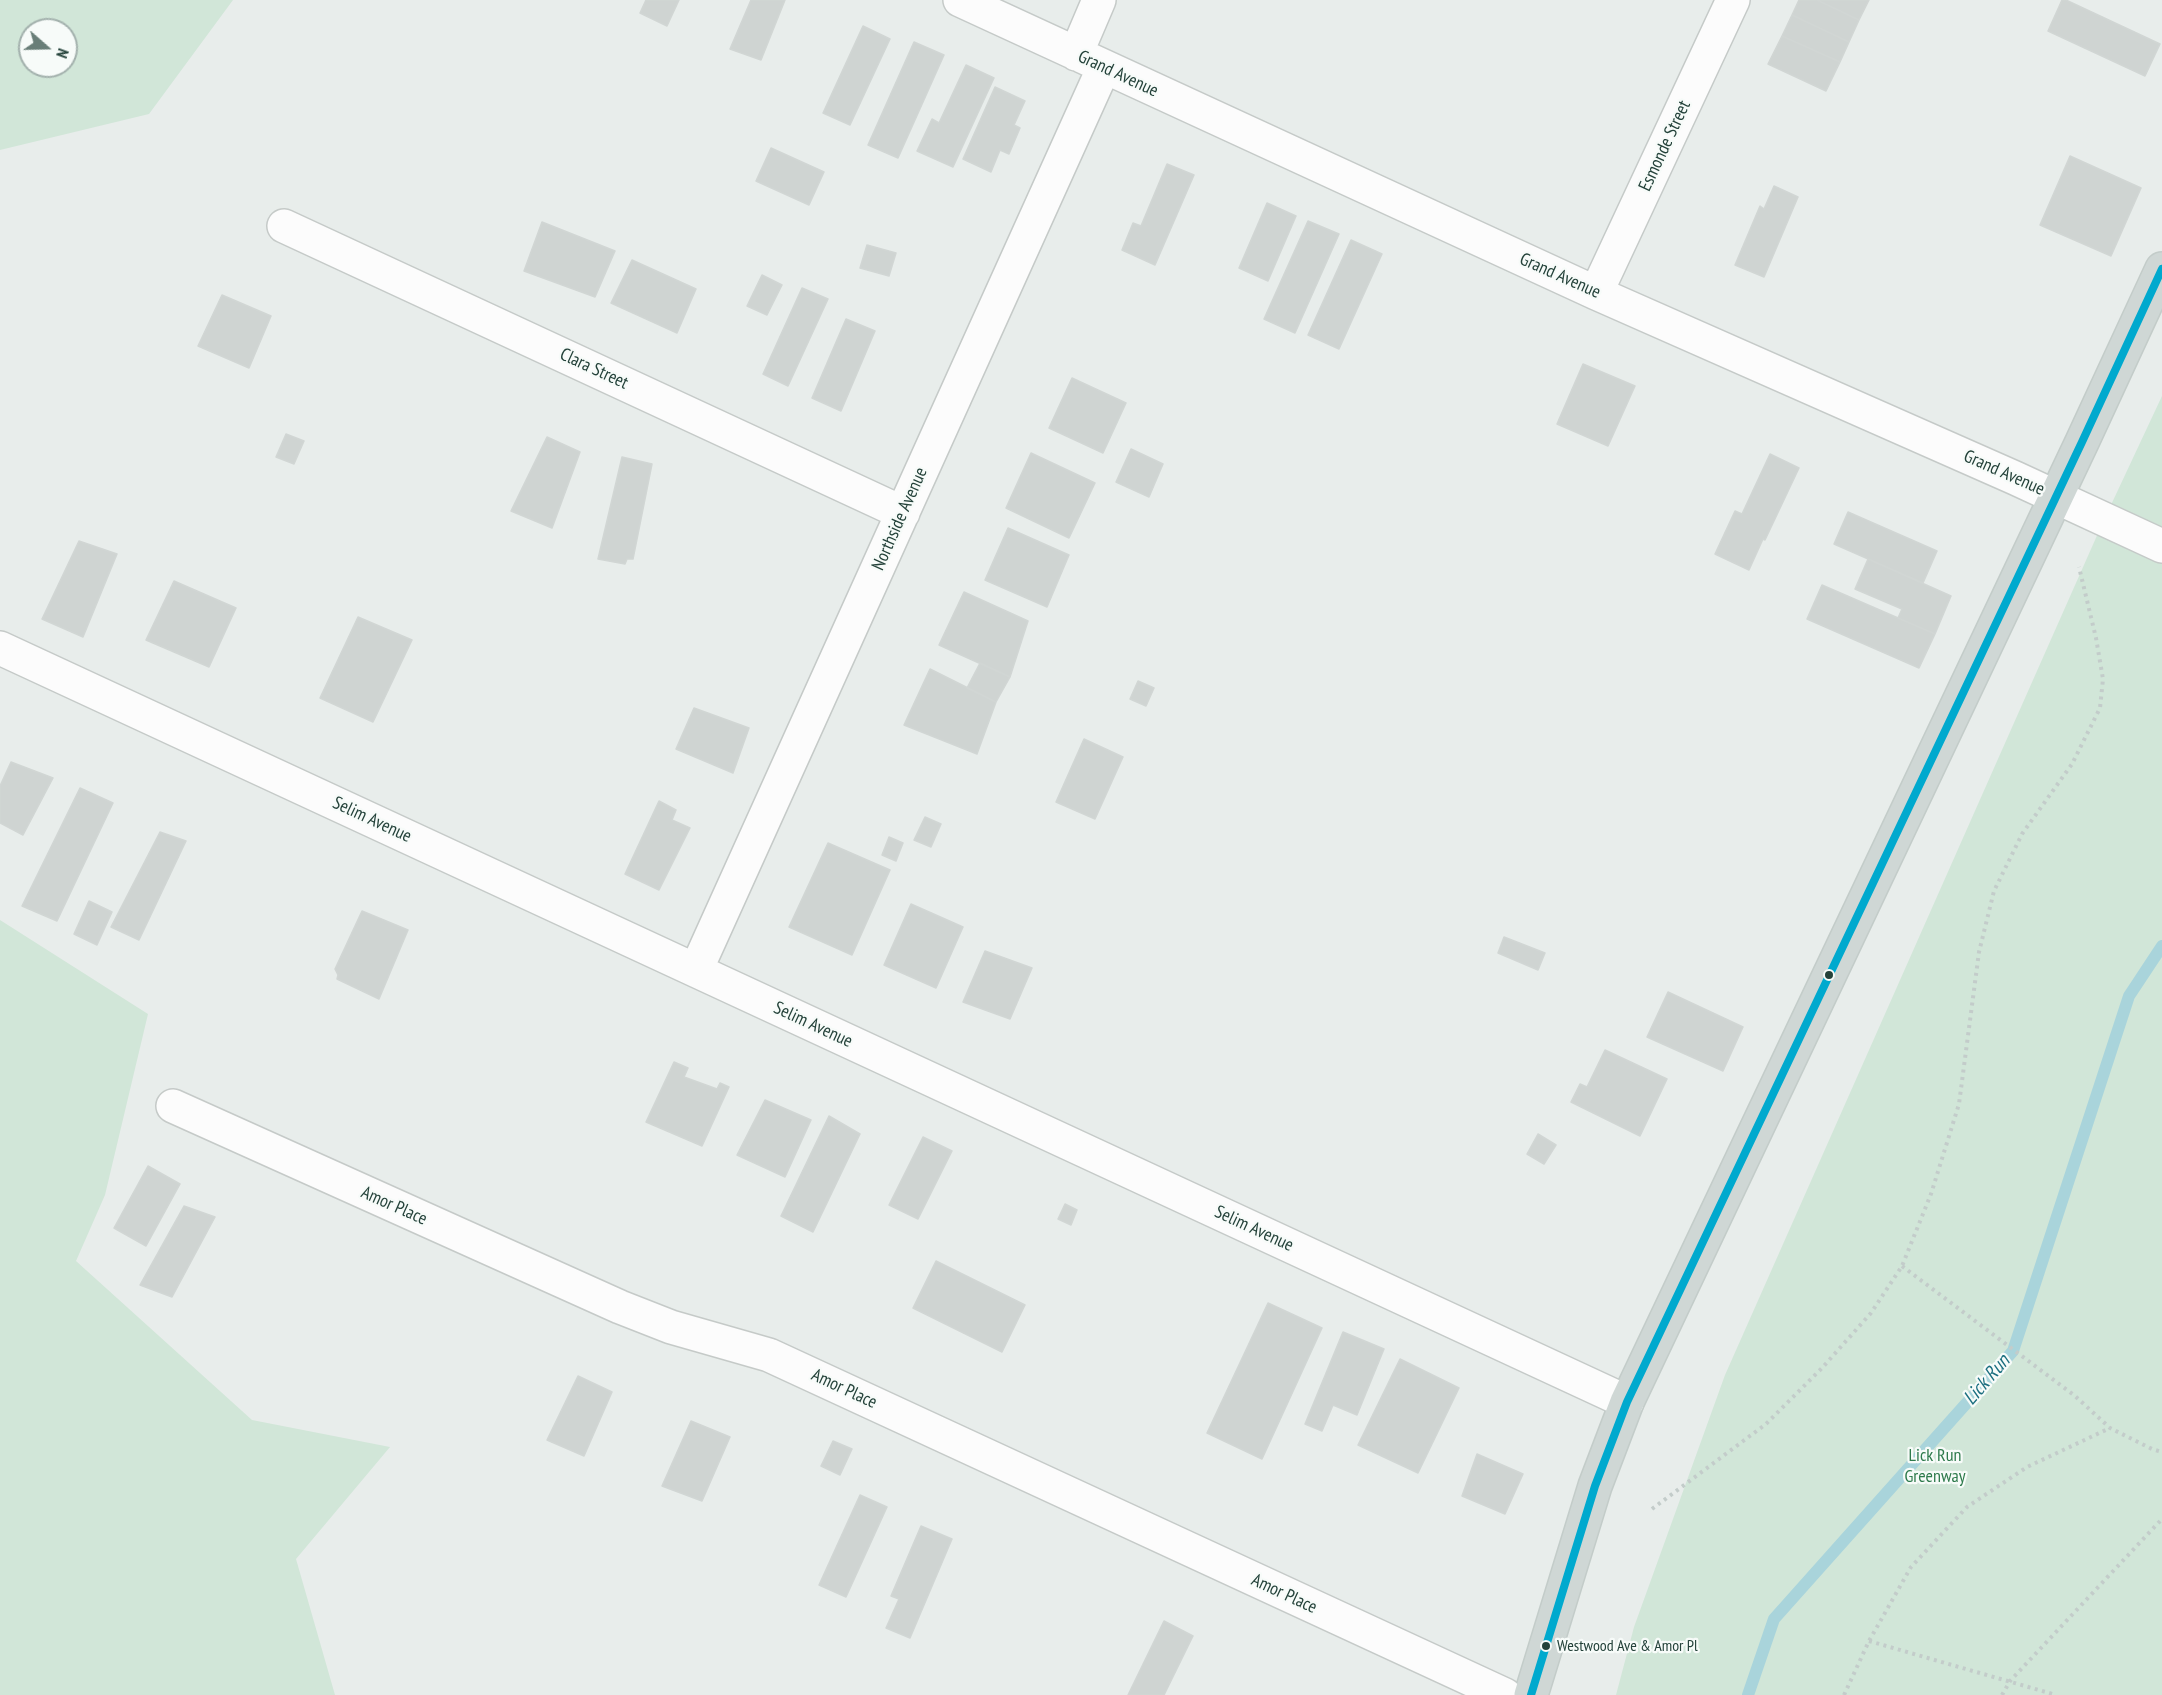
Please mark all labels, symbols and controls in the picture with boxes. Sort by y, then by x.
north arrow [18,18,78,78]
text: N [52,46,74,61]
street label: Grand Avenue [1074,46,1162,102]
street label: Esmonde Street [1635,97,1695,195]
street label: Grand Avenue [1516,249,1604,303]
street label: Clara Street [556,344,632,394]
street label: Grand Avenue [1960,446,2048,500]
street label: Northside Avenue [868,464,932,574]
street label: Selim Avenue [329,792,415,848]
unlabelled marker [1823,969,1835,981]
street label: Selim Avenue [770,997,856,1053]
street label: Amor Place [358,1182,430,1230]
street label: Selim Avenue [1211,1201,1297,1257]
water label: Lick Run [1959,1350,2015,1410]
street label: Amor Place [808,1364,880,1414]
park label: Lick Run Greenway [1904,1445,1966,1488]
street label: Amor Place [1248,1569,1320,1619]
place label: Westwood Ave & Amor Pl [1557,1636,1698,1656]
marker: Westwood Ave & Amor Pl [1540,1640,1552,1652]

